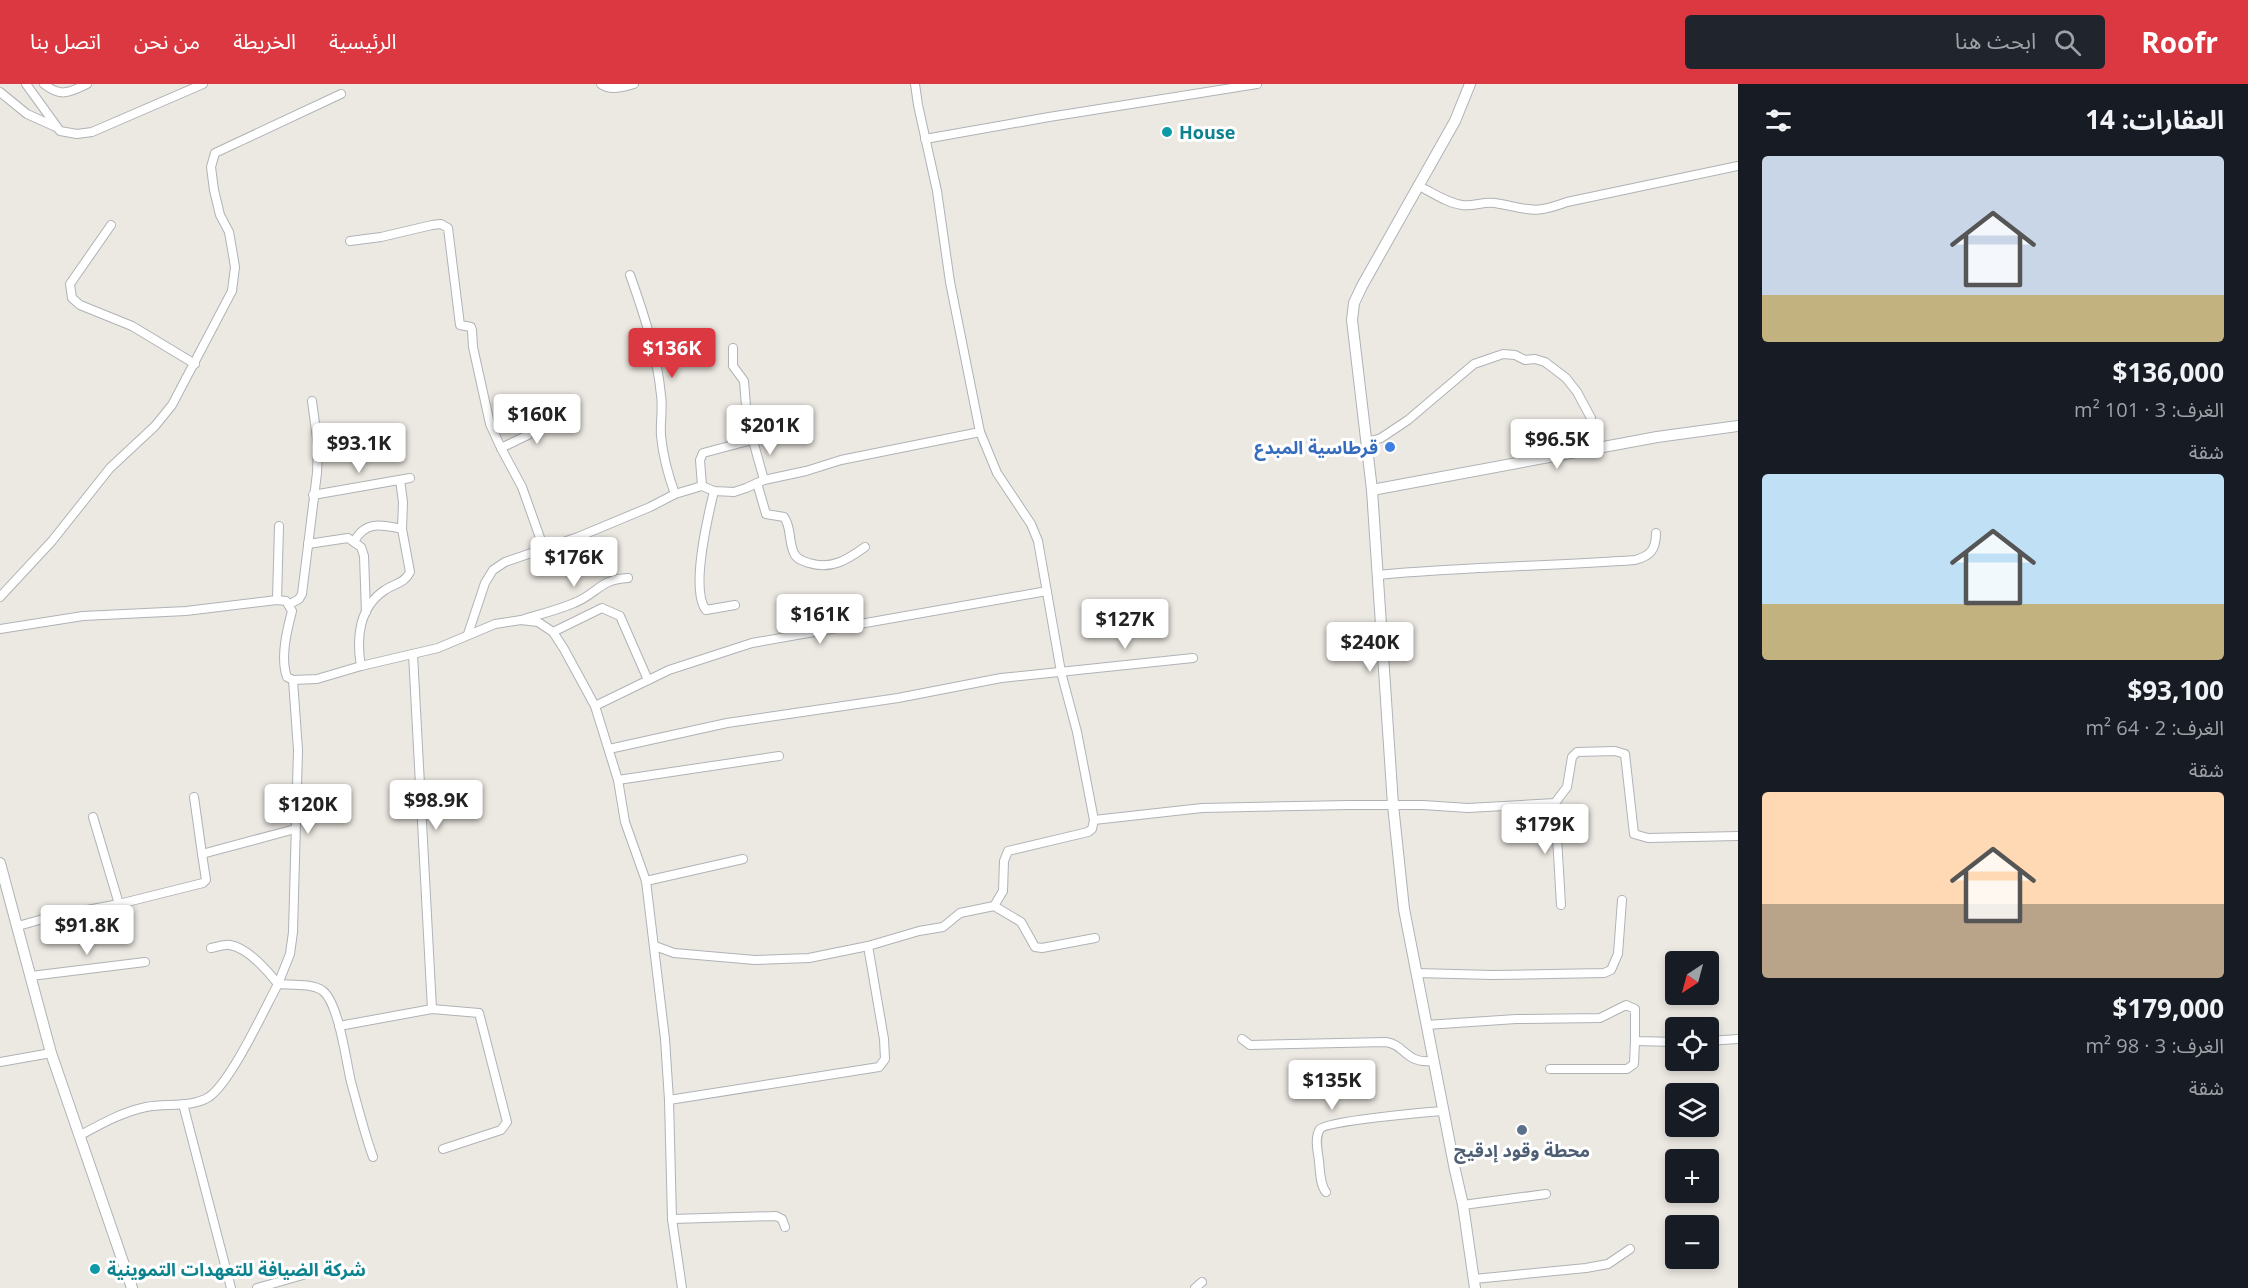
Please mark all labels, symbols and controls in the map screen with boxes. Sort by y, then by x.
search box [1685,15,2105,69]
text: Roofr [2141,23,2218,61]
text: ابحث هنا [1955,25,2036,55]
icon: search [2051,26,2084,59]
text: اتصل بنا [30,27,101,55]
text: من نحن [134,27,200,55]
text: الخريطة [233,27,296,55]
text: الرئيسية [329,27,397,55]
text: العقارات: 14 [2085,101,2224,137]
icon: filters [1762,104,1795,137]
place label: House [1179,120,1235,144]
marker: House [1160,125,1174,139]
icon: home [1939,195,2047,303]
pin: $136K [630,328,714,379]
text: $136K [642,334,702,361]
text: $136,000 [2113,354,2224,390]
pin: $160K [495,394,579,445]
text: الغرف: 3 · 101 m² [2074,396,2224,423]
text: $160K [507,400,567,427]
pin: $201K [728,405,812,456]
text: $201K [740,411,800,438]
pin: $96.5K [1508,419,1606,470]
pin: $93.1K [310,423,408,474]
text: $96.5K [1525,425,1589,452]
text: $93.1K [327,429,391,456]
place label: قرطاسية المبدع [1254,435,1378,461]
text: شقة [2189,438,2224,465]
marker: قرطاسية المبدع [1383,440,1397,454]
icon: home [1939,513,2047,621]
pin: $176K [532,537,616,588]
text: $176K [544,543,604,570]
pin: $161K [778,594,862,645]
pin: $127K [1083,599,1167,650]
text: $161K [790,600,850,627]
text: $127K [1095,605,1155,632]
pin: $240K [1328,622,1412,673]
text: $240K [1340,628,1400,655]
text: $93,100 [2127,672,2224,708]
text: الغرف: 2 · 64 m² [2086,714,2224,741]
text: شقة [2189,756,2224,783]
pin: $98.9K [387,780,485,831]
pin: $120K [266,784,350,835]
text: $98.9K [404,786,468,813]
text: $120K [278,790,338,817]
pin: $179K [1503,804,1587,855]
text: $179K [1515,810,1575,837]
icon: home [1939,831,2047,939]
pin: $91.8K [38,905,136,956]
text: $91.8K [55,911,119,938]
north arrow [1665,951,1719,1005]
map controls [1665,951,1719,1269]
text: $179,000 [2113,990,2224,1026]
button: locate [1665,1017,1719,1071]
text: الغرف: 3 · 98 m² [2086,1032,2224,1059]
pin: $135K [1290,1060,1374,1111]
text: $135K [1302,1066,1362,1093]
text: شقة [2189,1074,2224,1101]
button: layers [1665,1083,1719,1137]
marker: محطة وقود إدقيج [1515,1123,1529,1137]
place label: محطة وقود إدقيج [1454,1138,1590,1164]
button: + [1665,1149,1719,1203]
button: − [1665,1215,1719,1269]
place label: شركة الضيافة للتعهدات التموينية [107,1257,366,1281]
marker: شركة الضيافة للتعهدات التموينية [88,1262,102,1276]

